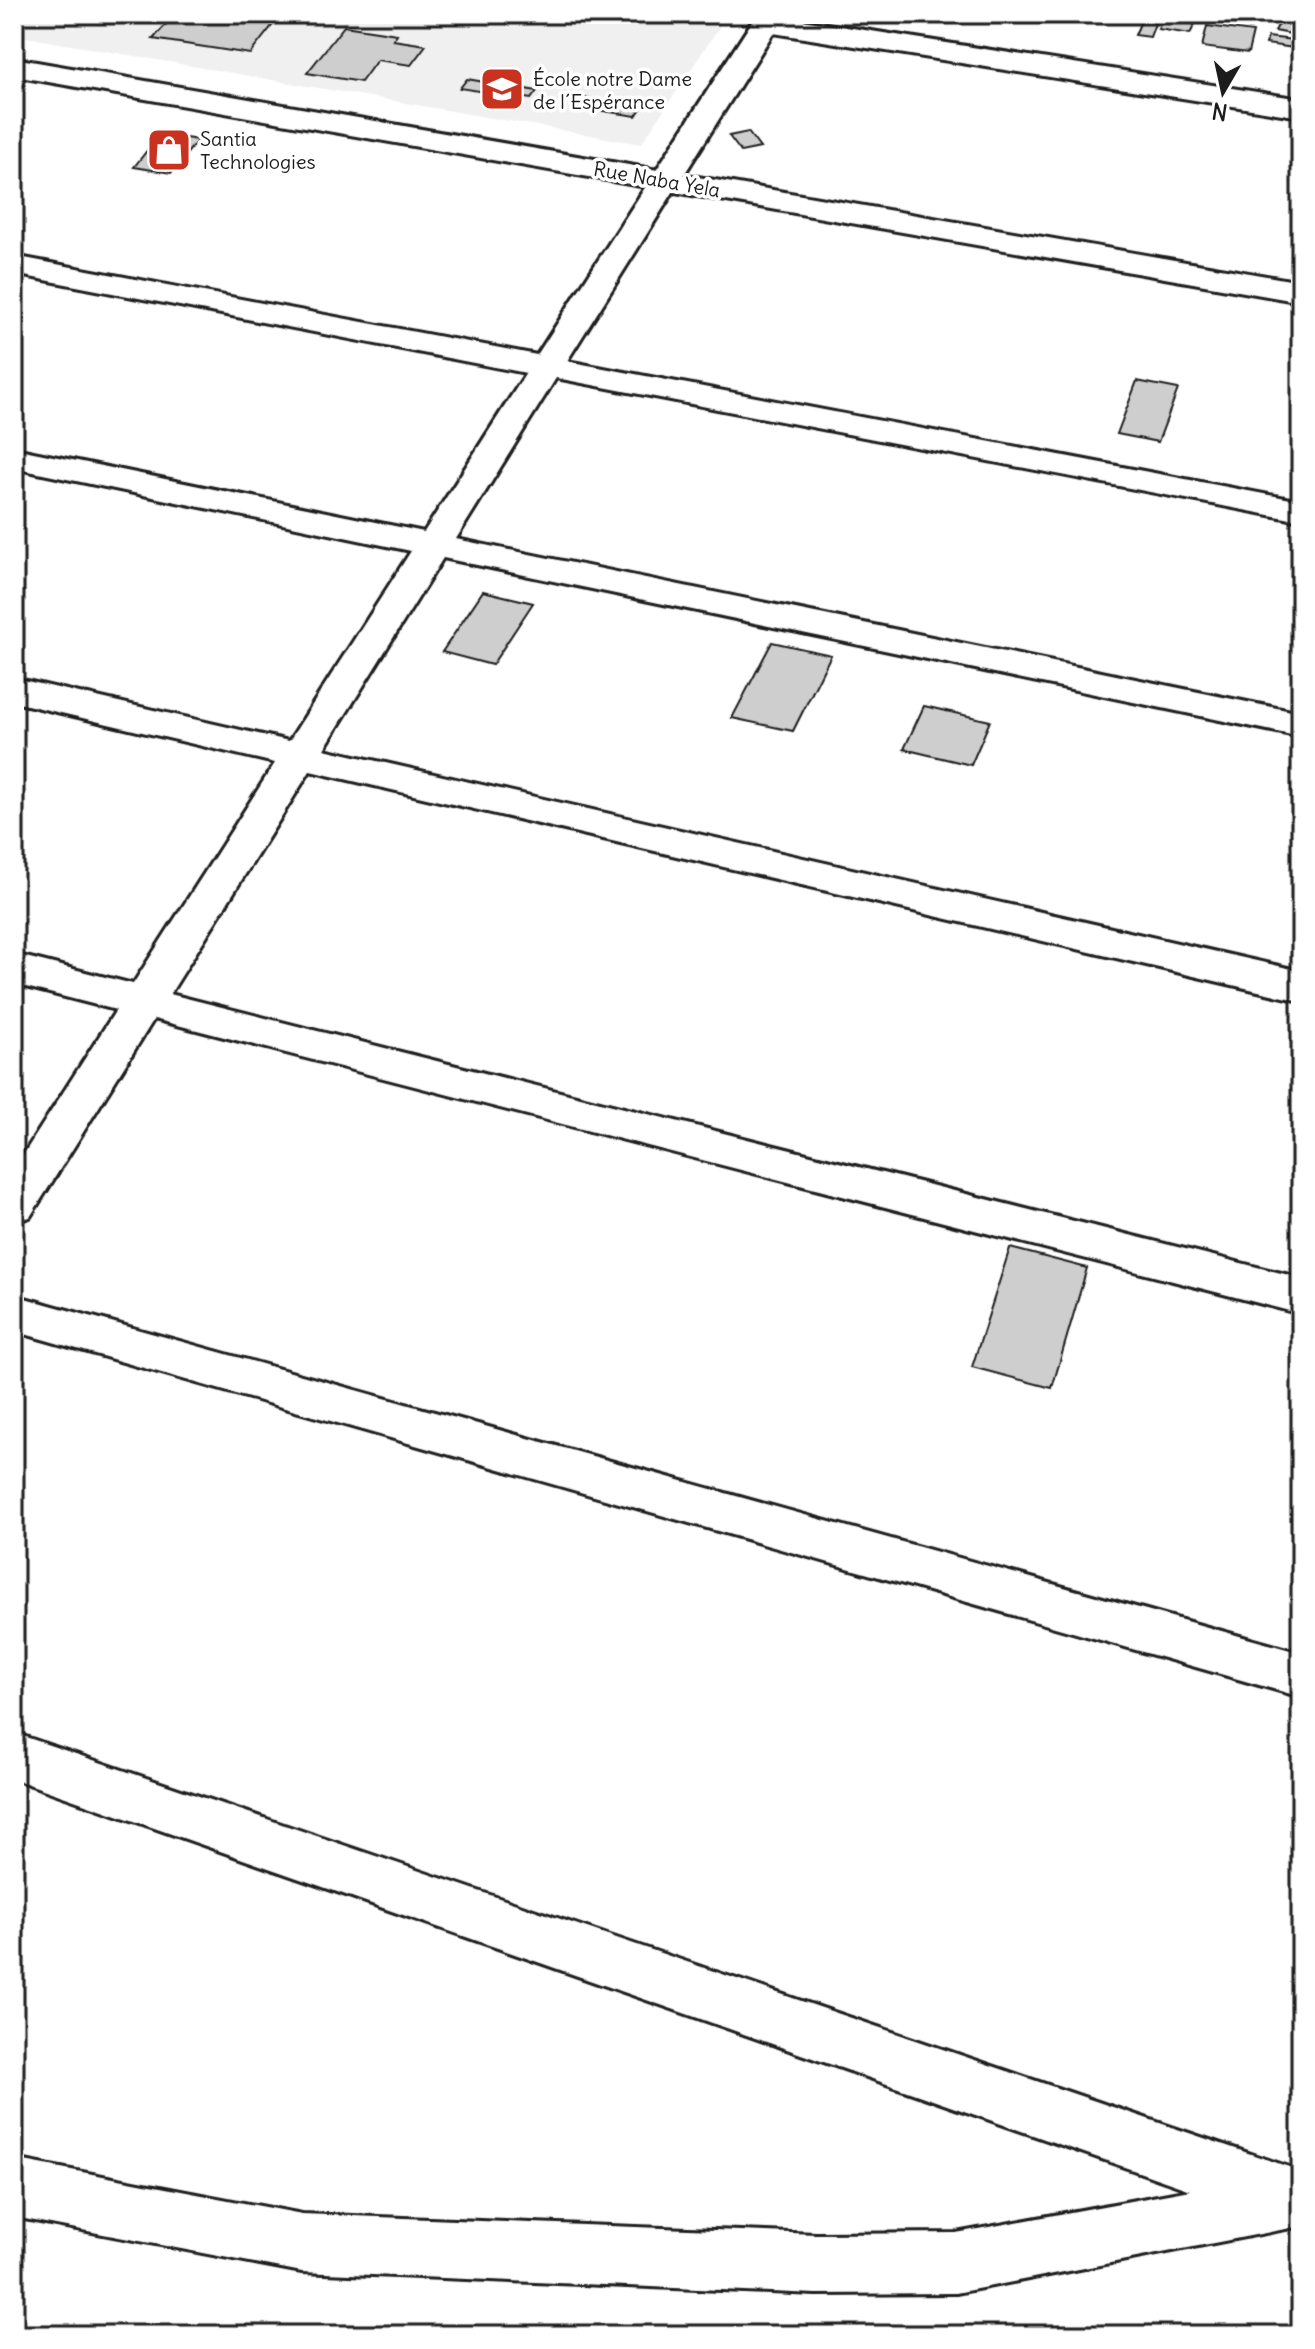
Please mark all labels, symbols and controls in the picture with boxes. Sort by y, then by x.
north arrow [1183,52,1263,132]
school or university icon: École notre Dame de l´Espérance [478,65,526,113]
place label: École notre Dame de l´Espérance [533,66,692,114]
text: N [1210,97,1230,127]
shop icon: Santia Technologies [145,126,193,174]
place label: Santia Technologies [200,126,316,174]
street label: Rue Naba Yela [592,156,722,202]

